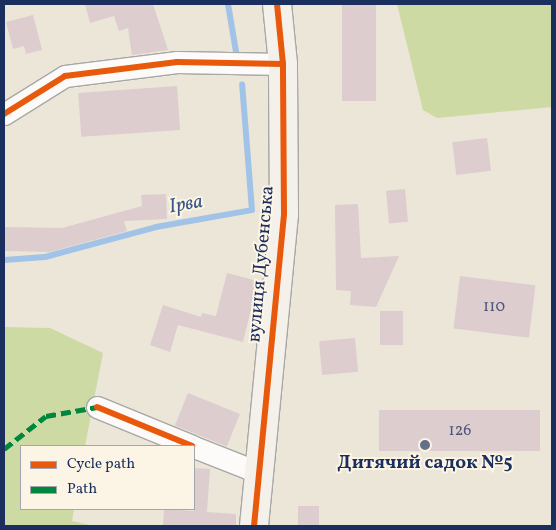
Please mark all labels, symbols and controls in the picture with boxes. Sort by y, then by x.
street label: вулиця Дубенська [244,185,280,343]
water label: Ірва [167,190,205,220]
house number: 110 [483,297,505,317]
house number: 126 [449,421,471,441]
marker: Дитячий садок №5 [419,439,431,451]
legend [20,445,195,510]
place label: Дитячий садок №5 [337,453,513,475]
text: Cycle path [67,454,135,475]
text: Path [67,479,97,500]

